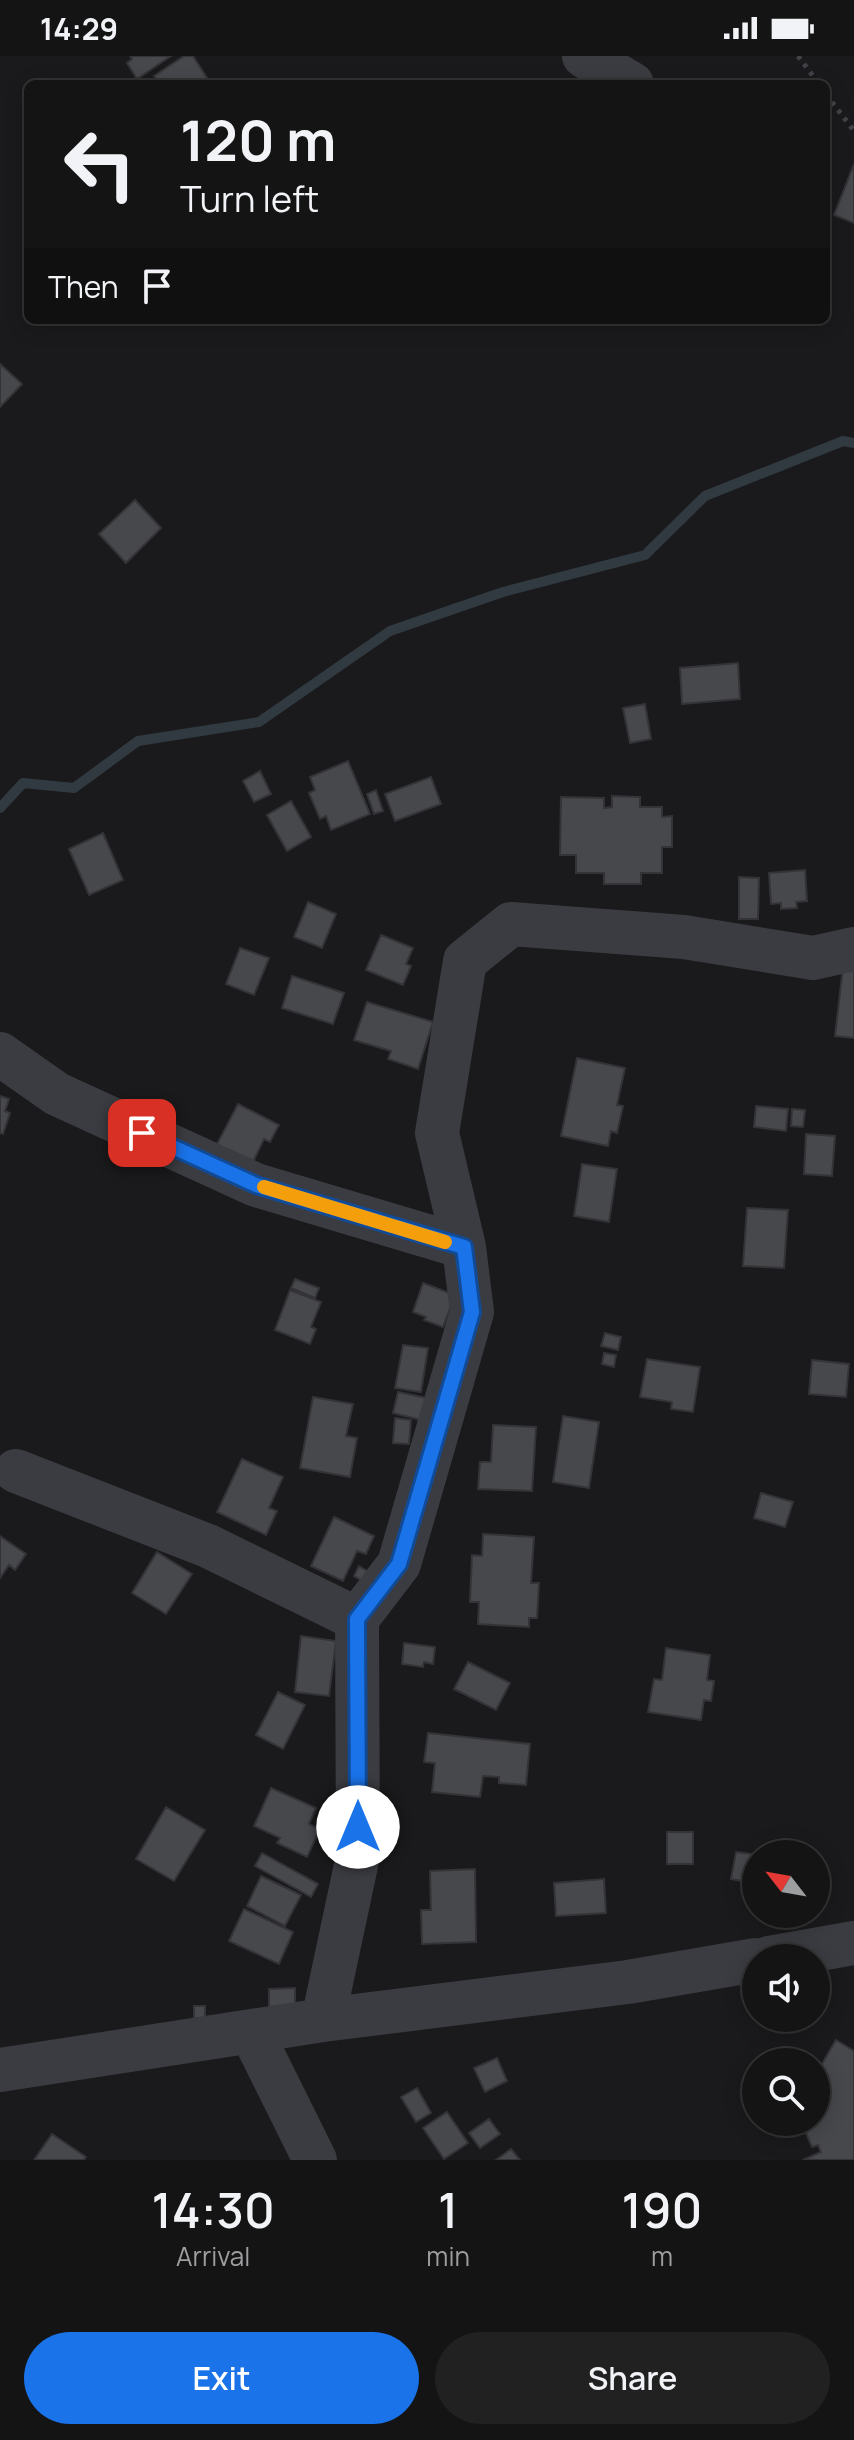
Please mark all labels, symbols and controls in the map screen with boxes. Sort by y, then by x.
text: 14:29 [40,8,118,49]
text: 120 m [180,101,336,178]
icon: left [48,112,152,216]
text: Turn left [180,174,319,223]
icon: arrive [135,264,179,308]
text: Then [48,266,119,307]
pin [108,1099,176,1167]
icon: arrive [120,1111,164,1155]
position arrow [316,1785,400,1869]
north arrow [742,1840,830,1928]
map controls [742,1840,830,2136]
button: sound [742,1944,830,2032]
button: search [742,2048,830,2136]
text: 14:30 [152,2177,275,2242]
text: 1 [438,2177,458,2242]
text: 190 [622,2177,702,2242]
text: Arrival [176,2238,250,2274]
text: min [426,2238,470,2274]
text: m [651,2238,673,2274]
button: Exit [24,2332,419,2424]
button: Share [435,2332,830,2424]

